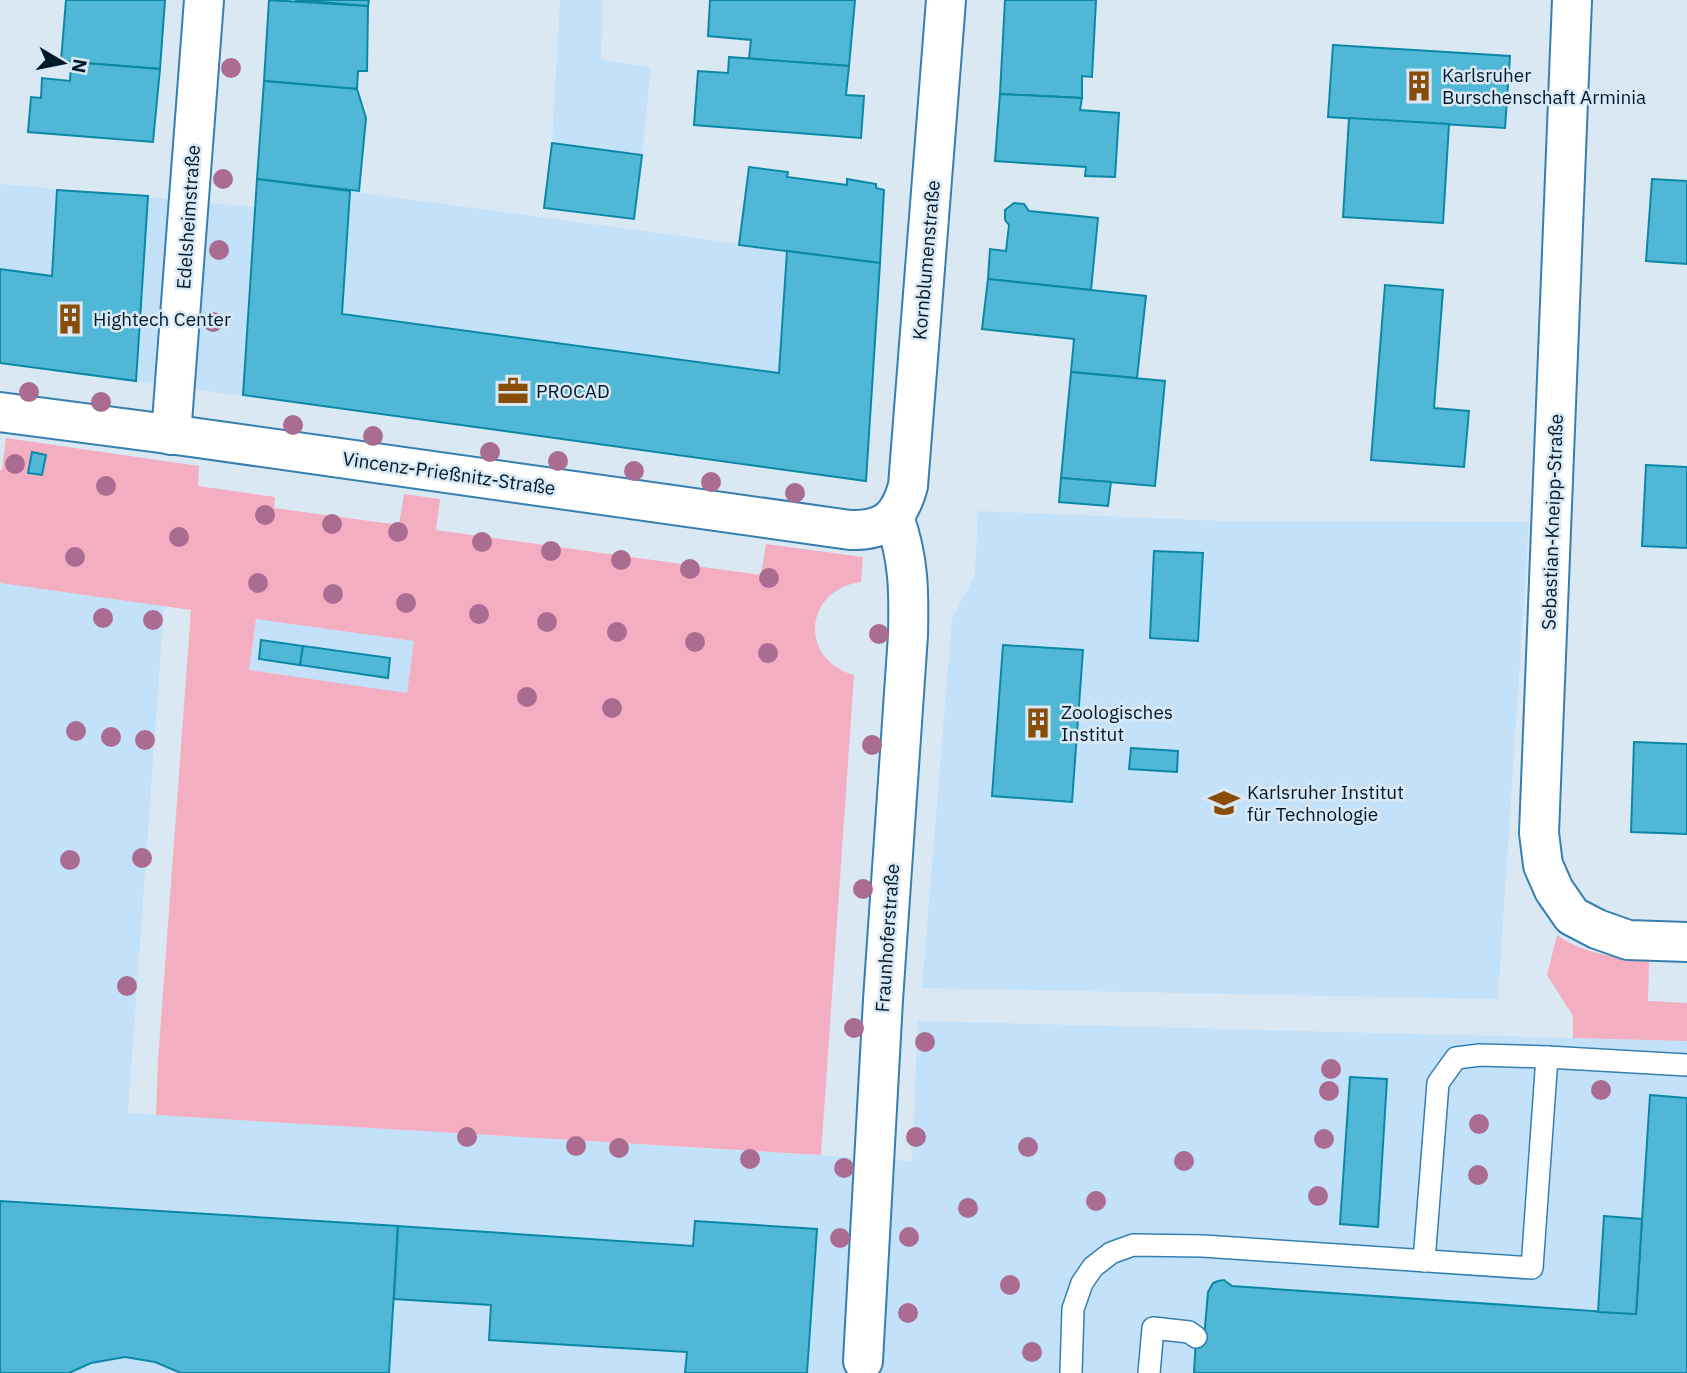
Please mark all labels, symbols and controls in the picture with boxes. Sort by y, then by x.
north arrow [28,28,98,98]
text: N [67,57,93,75]
place label: Karlsruher Burschenschaft Arminia [1442,63,1646,109]
building icon: Karlsruher Burschenschaft Arminia [1402,69,1436,103]
street label: Edelsheimstraße [171,144,205,290]
street label: Kornblumenstraße [907,179,945,341]
building icon: Hightech Center [53,302,87,336]
place label: Hightech Center [93,307,231,331]
office icon: PROCAD [496,374,530,408]
place label: PROCAD [536,379,610,403]
street label: Sebastian-Kneipp-Straße [1536,413,1568,631]
street label: Vincenz-Prießnitz-Straße [341,446,557,500]
place label: Zoologisches Institut [1061,700,1173,746]
building icon: Zoologisches Institut [1021,706,1055,740]
place label: Karlsruher Institut für Technologie [1247,780,1404,826]
school or university icon: Karlsruher Institut für Technologie [1207,786,1241,820]
street label: Fraunhoferstraße [870,863,904,1013]

